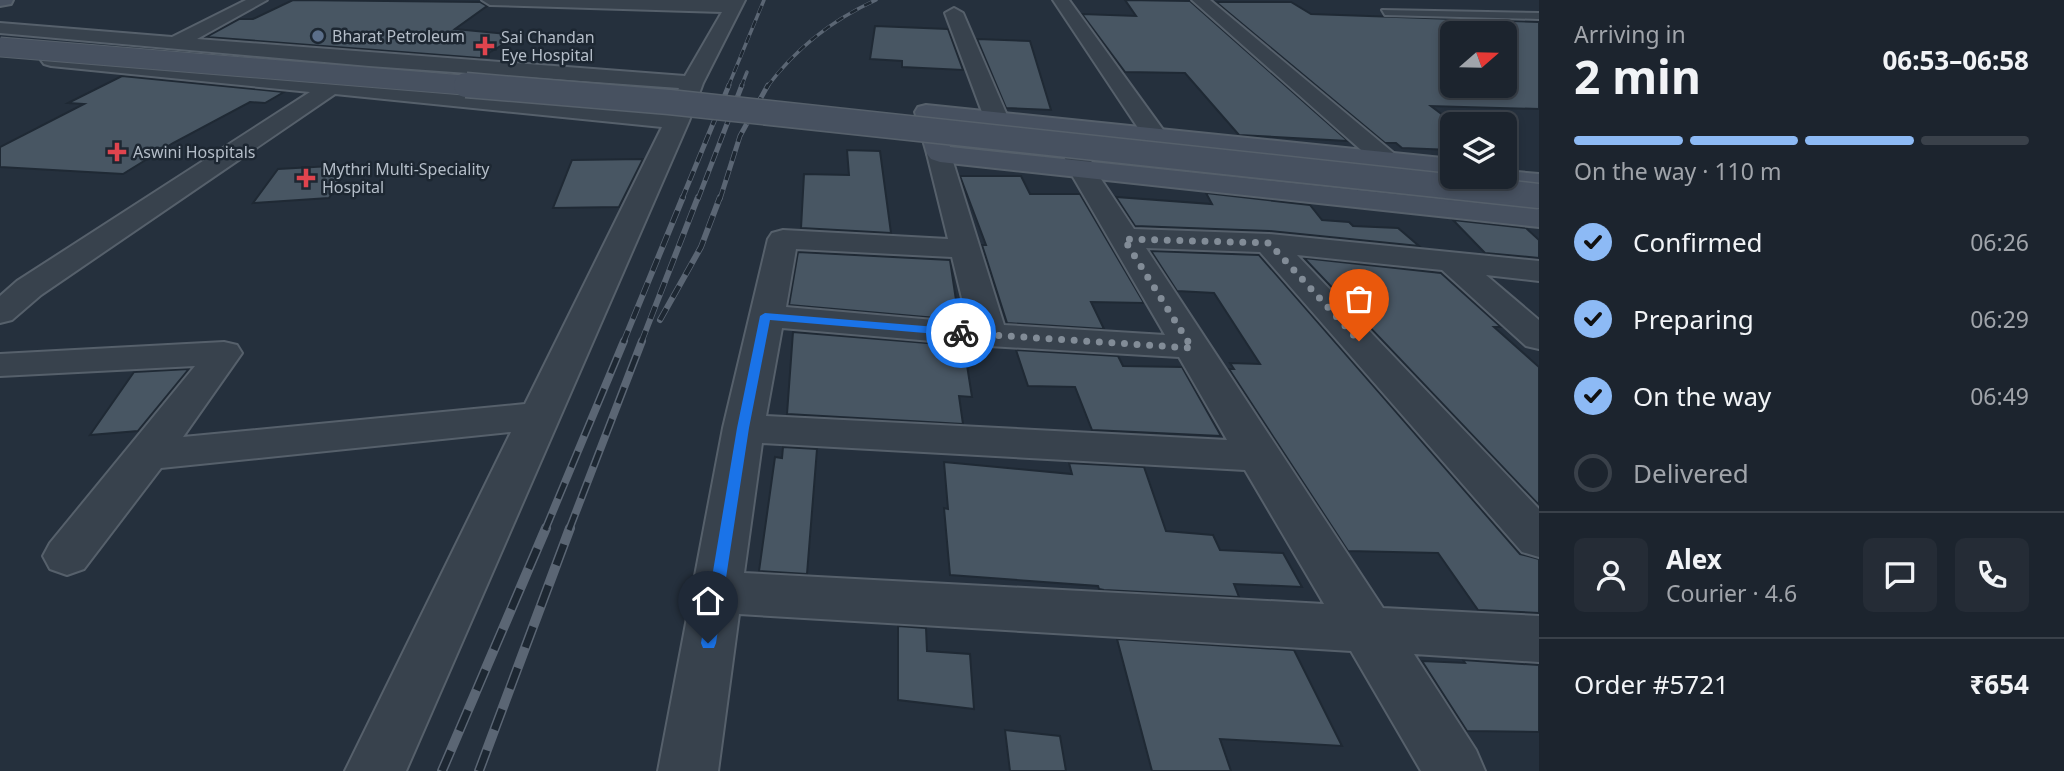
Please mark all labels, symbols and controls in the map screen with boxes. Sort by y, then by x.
text: Arriving in [1574,18,1686,50]
north arrow [1440,21,1517,98]
map controls [1440,21,1517,189]
place label: Bharat Petroleum [332,25,465,47]
place label: Sai Chandan Eye Hospital [501,26,595,66]
marker: Bharat Petroleum [310,28,326,44]
marker: Sai Chandan Eye Hospital [475,36,495,56]
text: 06:53–06:58 [1882,42,2029,78]
text: 2 min [1574,45,1701,107]
button: layers [1440,112,1517,189]
place label: Aswini Hospitals [133,141,255,163]
marker: Aswini Hospitals [107,142,127,162]
text: On the way · 110 m [1574,155,1781,187]
place label: Mythri Multi-Speciality Hospital [322,158,490,198]
marker: Mythri Multi-Speciality Hospital [296,168,316,188]
icon: check [1574,223,1612,261]
text: Confirmed [1633,224,1763,260]
text: 06:26 [1970,226,2029,258]
pin [1329,269,1389,341]
icon: bag [1340,280,1378,318]
courier [926,298,996,368]
icon: check [1574,300,1612,338]
text: Preparing [1633,301,1754,337]
text: 06:29 [1970,303,2029,335]
icon: bike [942,314,980,352]
icon: check [1574,377,1612,415]
text: On the way [1633,378,1771,414]
text: 06:49 [1970,380,2029,412]
text: Delivered [1633,455,1749,491]
button: person [1574,538,1648,612]
button: chat [1863,538,1937,612]
button: phone [1955,538,2029,612]
text: Alex [1666,541,1722,577]
pin [678,571,738,643]
text: Courier · 4.6 [1666,577,1797,609]
icon: home [689,582,727,620]
text: Order #5721 [1574,666,1729,702]
text: ₹654 [1970,666,2029,702]

